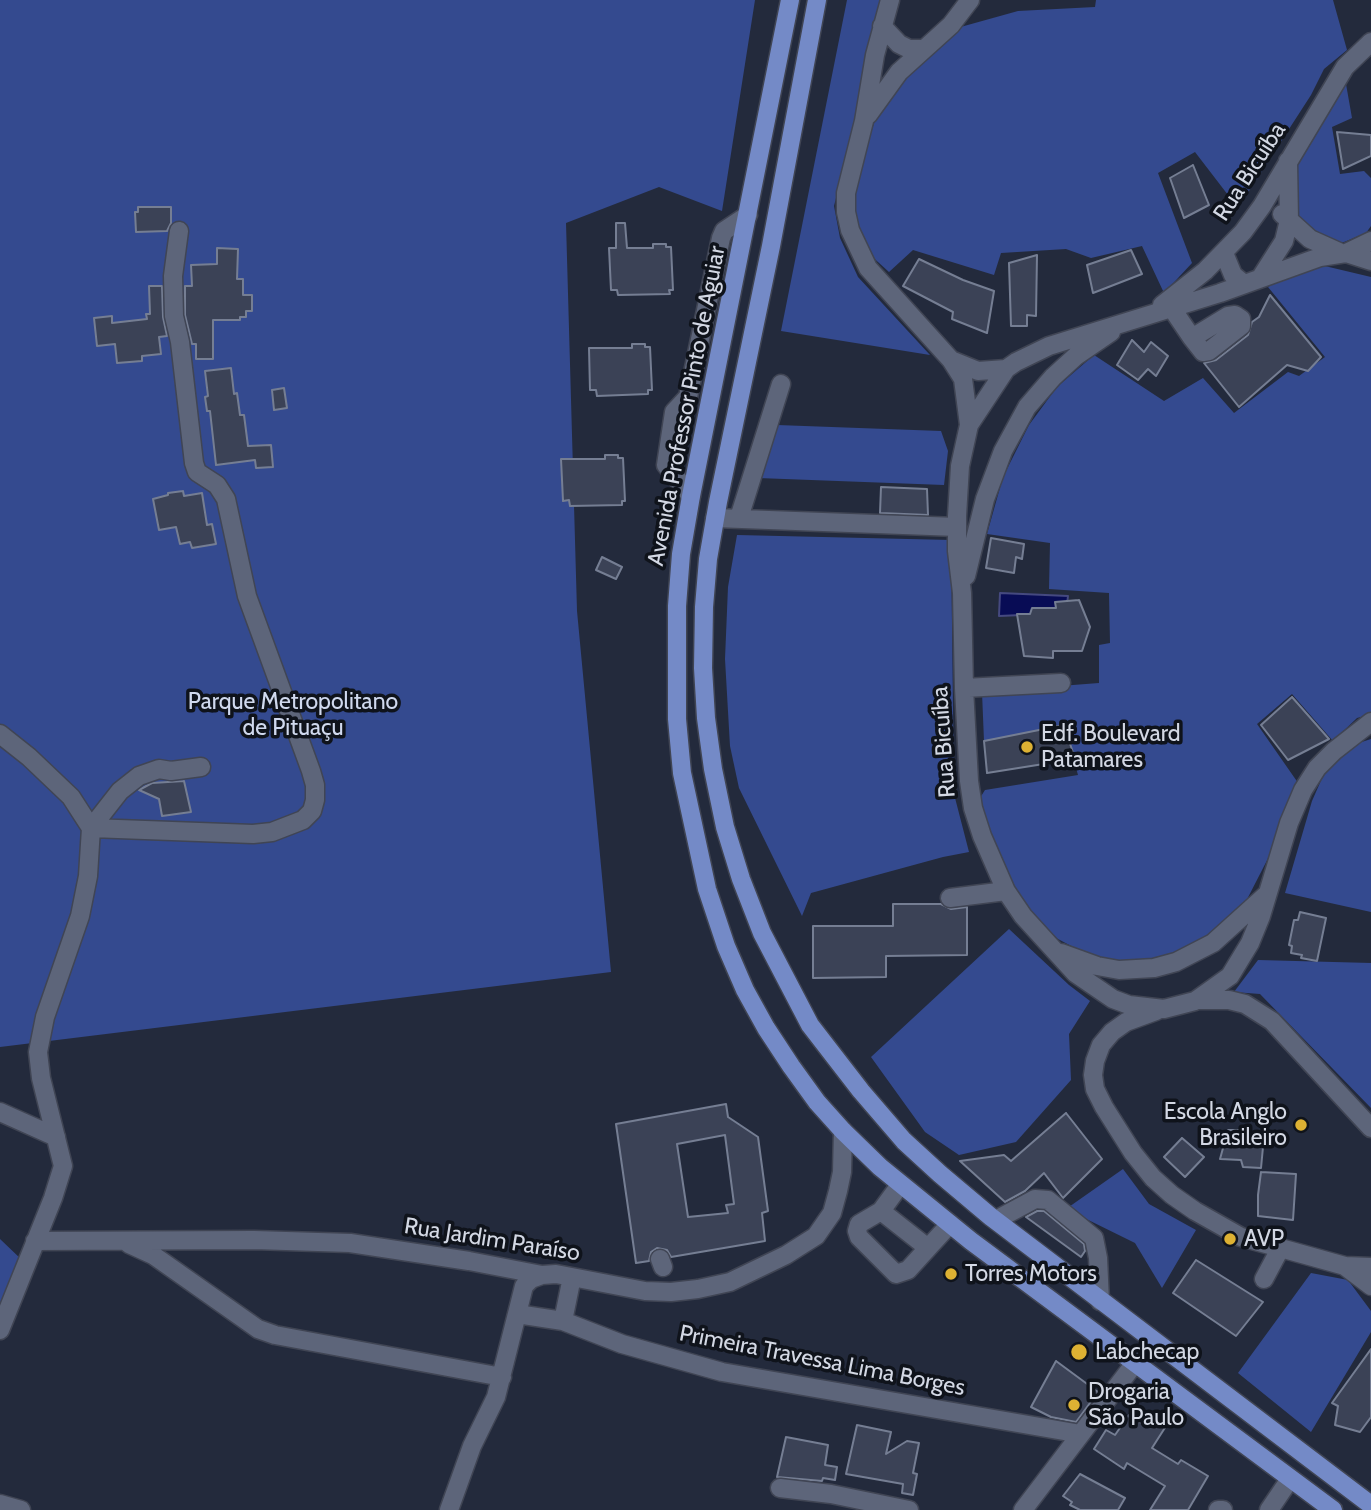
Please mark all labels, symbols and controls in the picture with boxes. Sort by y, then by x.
street label: Rua Bicuíba [1208,118,1292,226]
street label: Avenida Professor Pinto de Aguiar [642,244,732,568]
street label: Rua Bicuíba [926,685,962,799]
park label: Parque Metropolitano de Pituaçu [188,688,398,742]
place label: Edf. Boulevard Patamares [1041,720,1180,774]
marker: Edf. Boulevard Patamares [1019,739,1035,755]
place label: Escola Anglo Brasileiro [1164,1098,1287,1152]
marker: Escola Anglo Brasileiro [1293,1117,1309,1133]
street label: Rua Jardim Paraíso [402,1212,582,1268]
place label: AVP [1244,1225,1284,1253]
marker: AVP [1222,1231,1238,1247]
place label: Torres Motors [965,1260,1097,1288]
marker: Torres Motors [943,1266,959,1282]
street label: Primeira Travessa Lima Borges [677,1320,967,1402]
place label: Labchecap [1095,1338,1199,1366]
marker: Labchecap [1069,1342,1089,1362]
place label: Drogaria São Paulo [1088,1378,1184,1432]
marker: Drogaria São Paulo [1066,1397,1082,1413]

